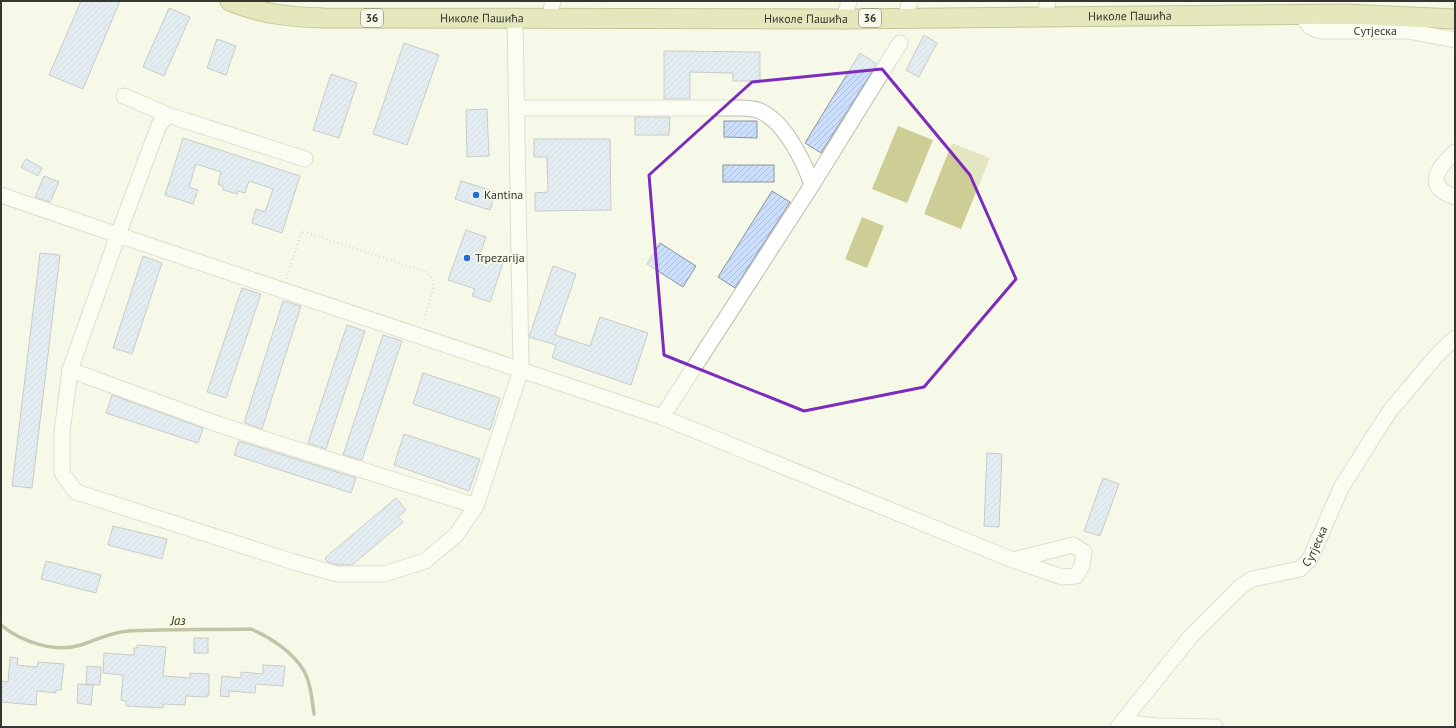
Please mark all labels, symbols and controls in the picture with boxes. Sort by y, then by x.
street label: Николе Пашића [1088,8,1172,24]
road number: 36 [361,9,383,27]
road number: 36 [859,9,881,27]
street label: Николе Пашића [440,10,524,25]
street label: Николе Пашића [764,11,848,26]
street label: Сутјеска [1354,23,1397,38]
place label: Kantina [484,187,523,202]
marker: Kantina [471,190,481,200]
place label: Trpezarija [475,250,525,265]
marker: Trpezarija [462,253,472,263]
street label: Сутјеска [1298,524,1331,570]
water label: Јаз [169,612,186,629]

